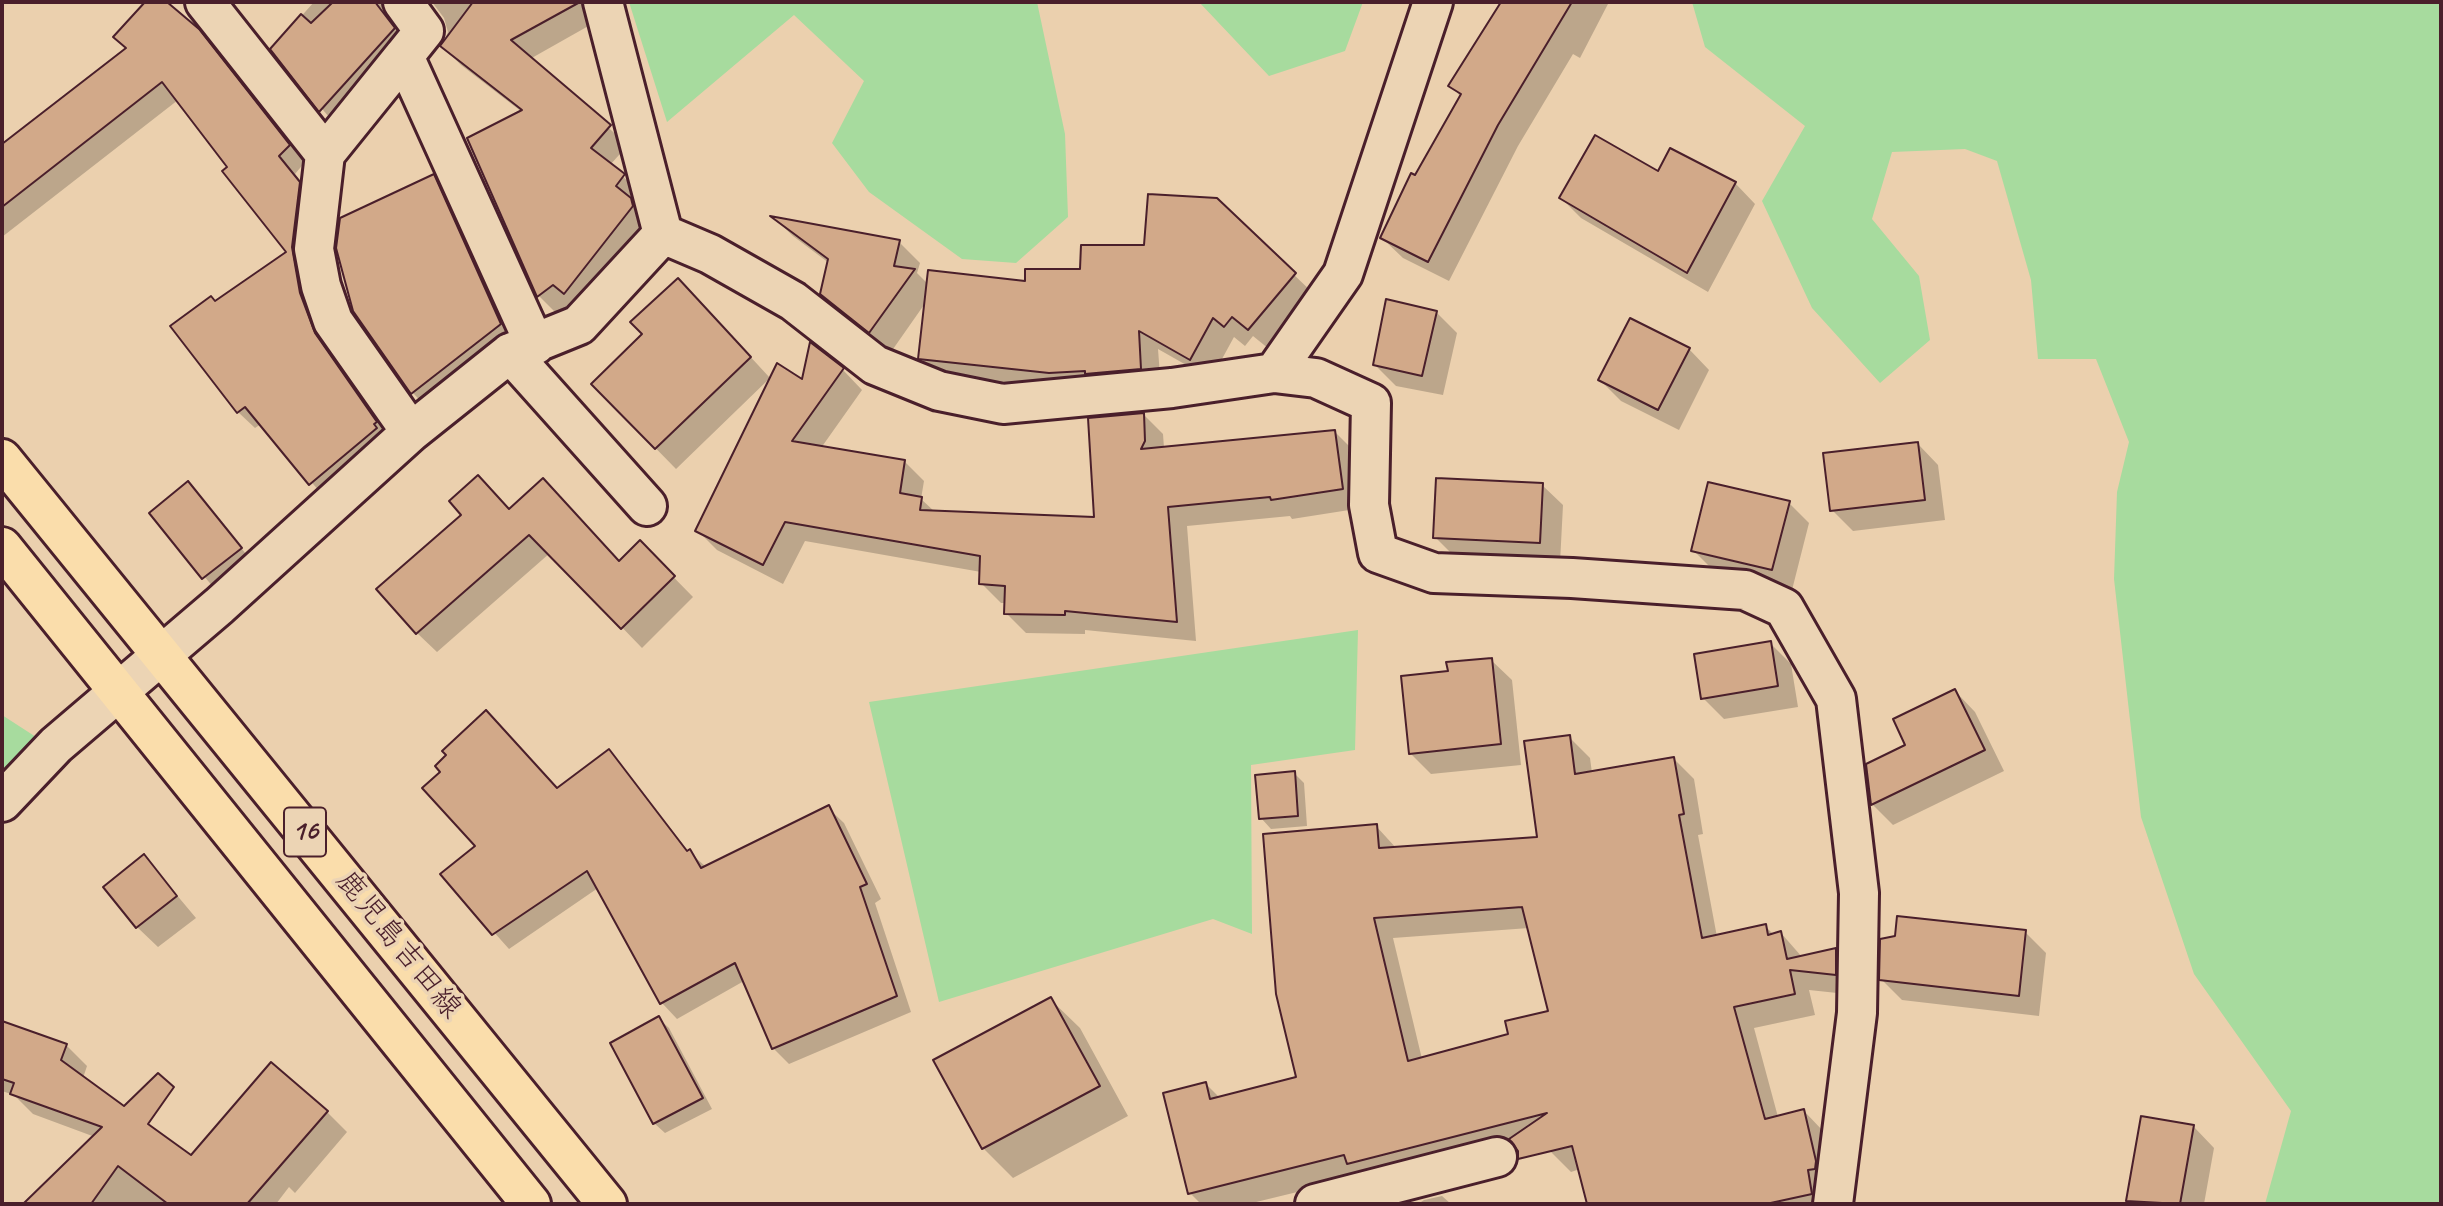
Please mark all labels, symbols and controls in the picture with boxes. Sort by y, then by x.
road number: 16 [284,808,326,856]
street label: 鹿児島吉田線 [327,864,469,1026]

